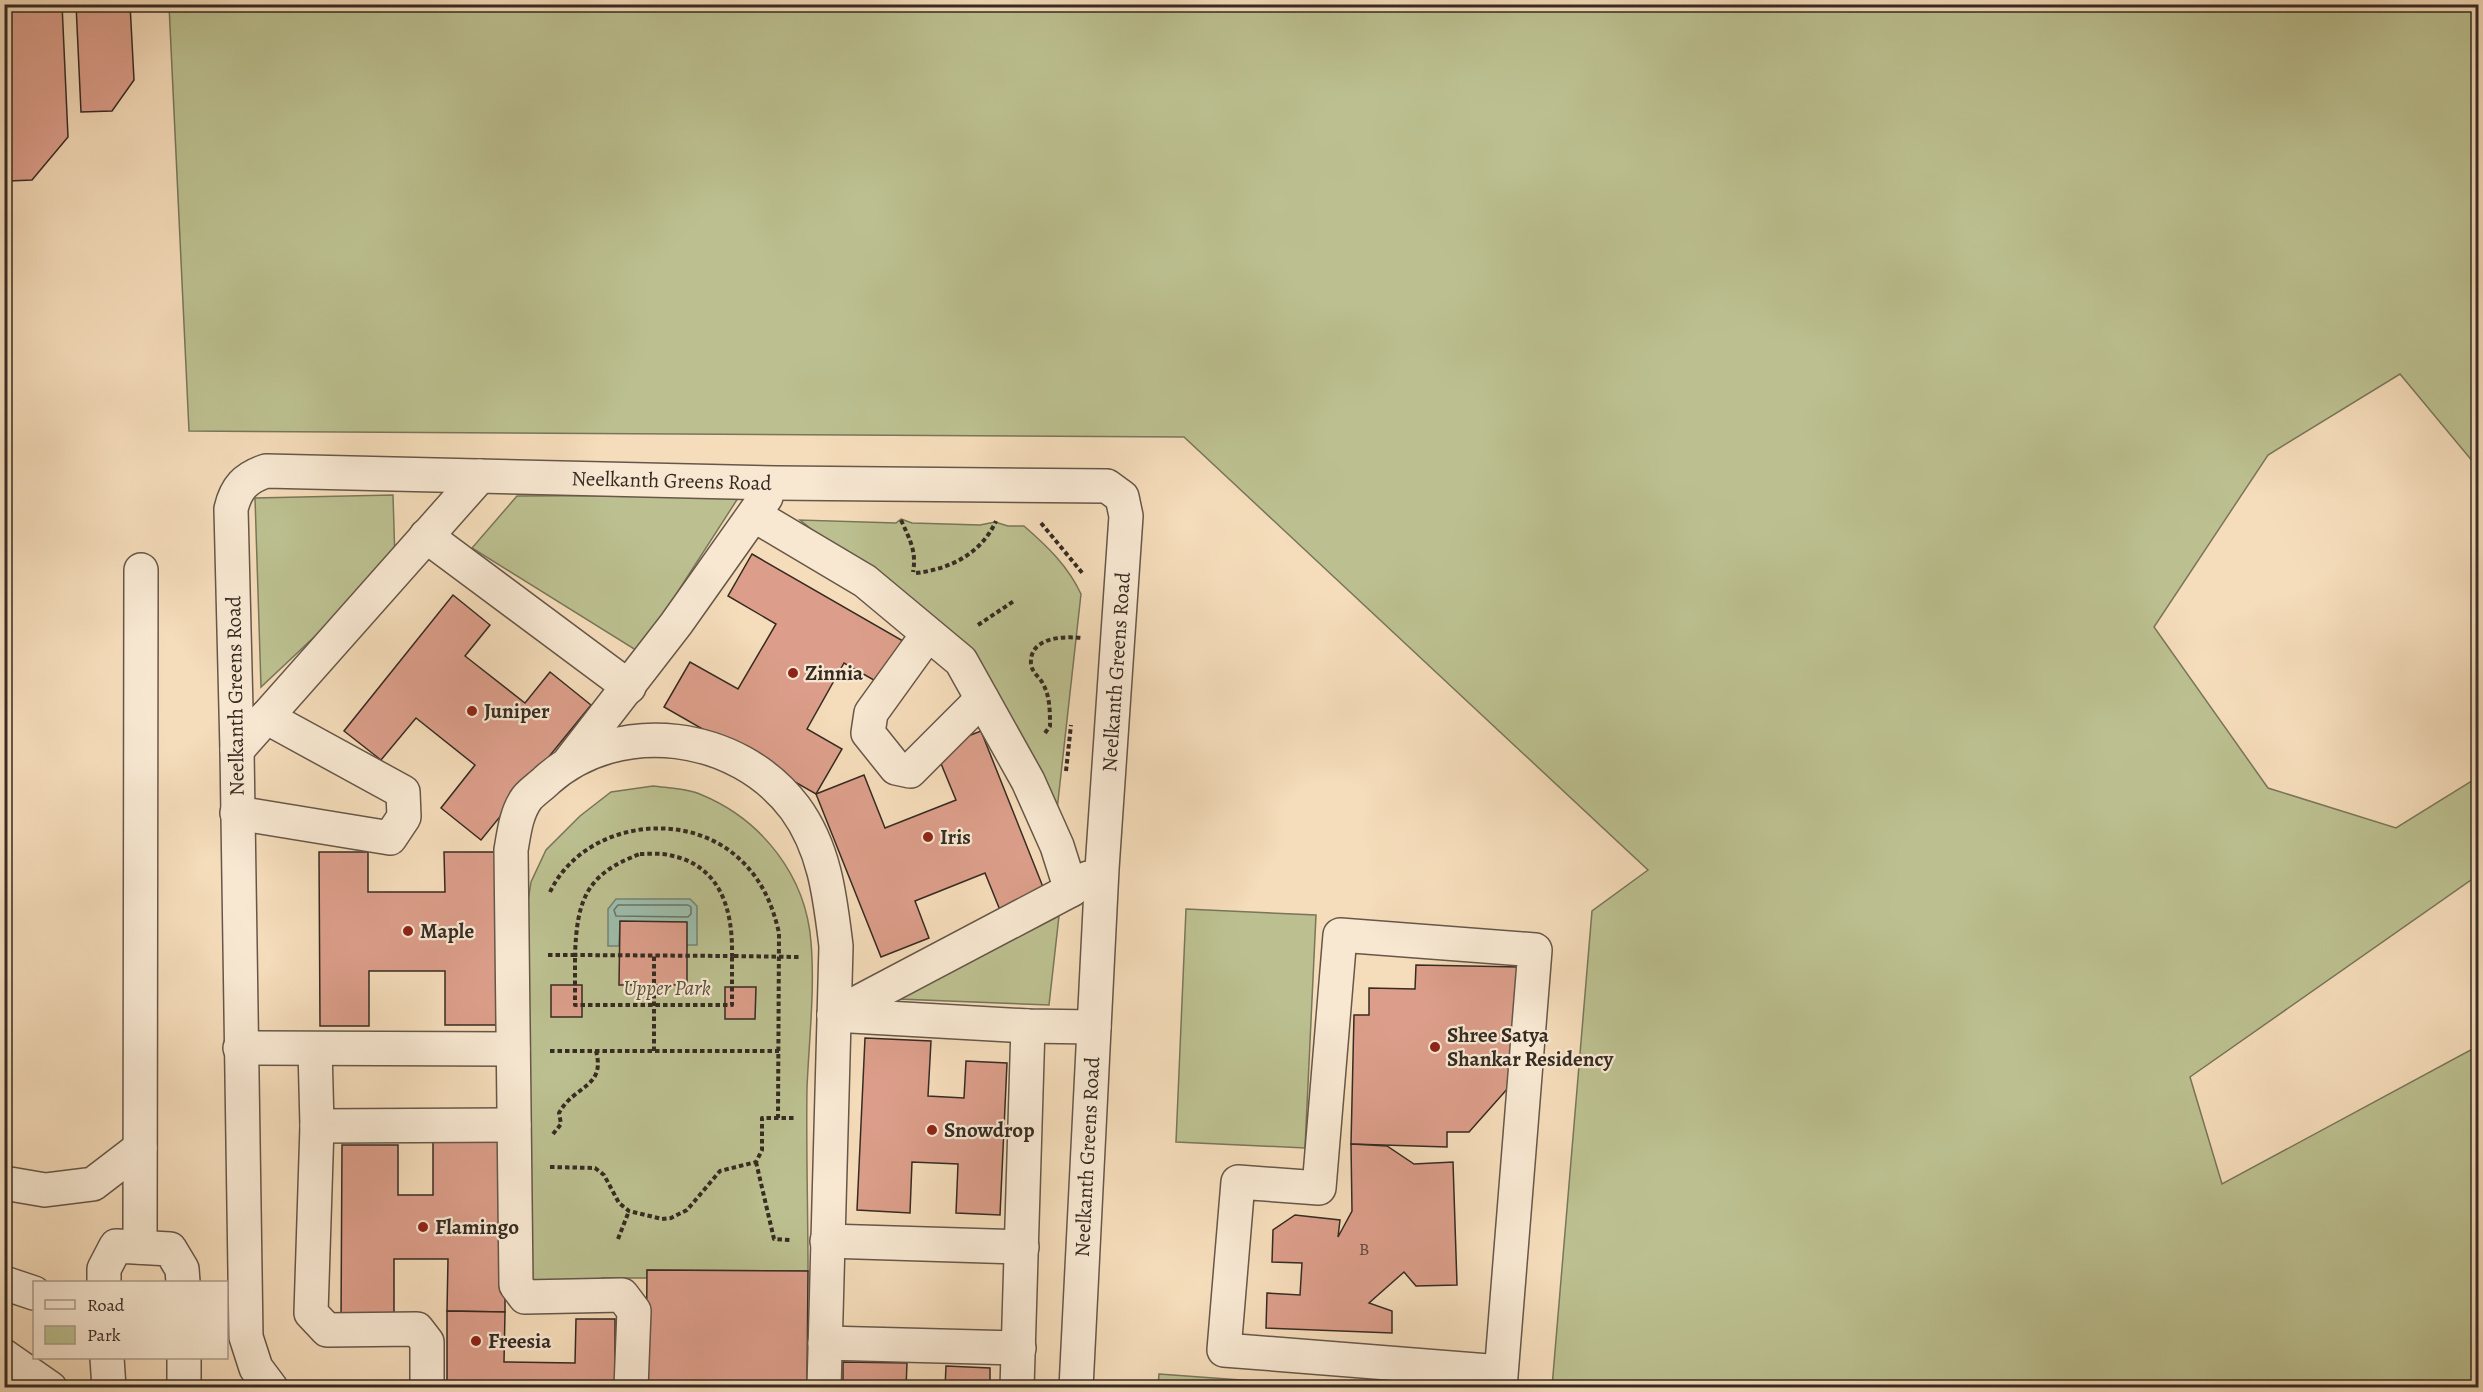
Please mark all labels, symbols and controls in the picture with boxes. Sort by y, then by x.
street label: Neelkanth Greens Road [571,464,773,497]
street label: Neelkanth Greens Road [1095,570,1137,773]
street label: Neelkanth Greens Road [219,595,251,796]
place label: Zinnia [805,659,864,687]
marker: Zinnia [786,666,800,680]
place label: Juniper [484,697,550,725]
marker: Juniper [465,704,479,718]
place label: Iris [940,823,971,851]
marker: Iris [921,830,935,844]
place label: Maple [420,917,474,945]
marker: Maple [401,924,415,938]
park label: Upper Park [623,974,711,1002]
place label: Shree Satya Shankar Residency [1447,1021,1615,1073]
marker: Shree Satya Shankar Residency [1428,1040,1442,1054]
street label: Neelkanth Greens Road [1068,1056,1106,1258]
place label: Snowdrop [944,1116,1034,1144]
marker: Snowdrop [925,1123,939,1137]
place label: Flamingo [435,1213,519,1241]
marker: Flamingo [416,1220,430,1234]
house number: B [1359,1237,1369,1261]
legend [33,1281,228,1359]
text: Road [87,1293,125,1317]
text: Park [87,1323,121,1347]
place label: Freesia [488,1327,552,1355]
marker: Freesia [469,1334,483,1348]

